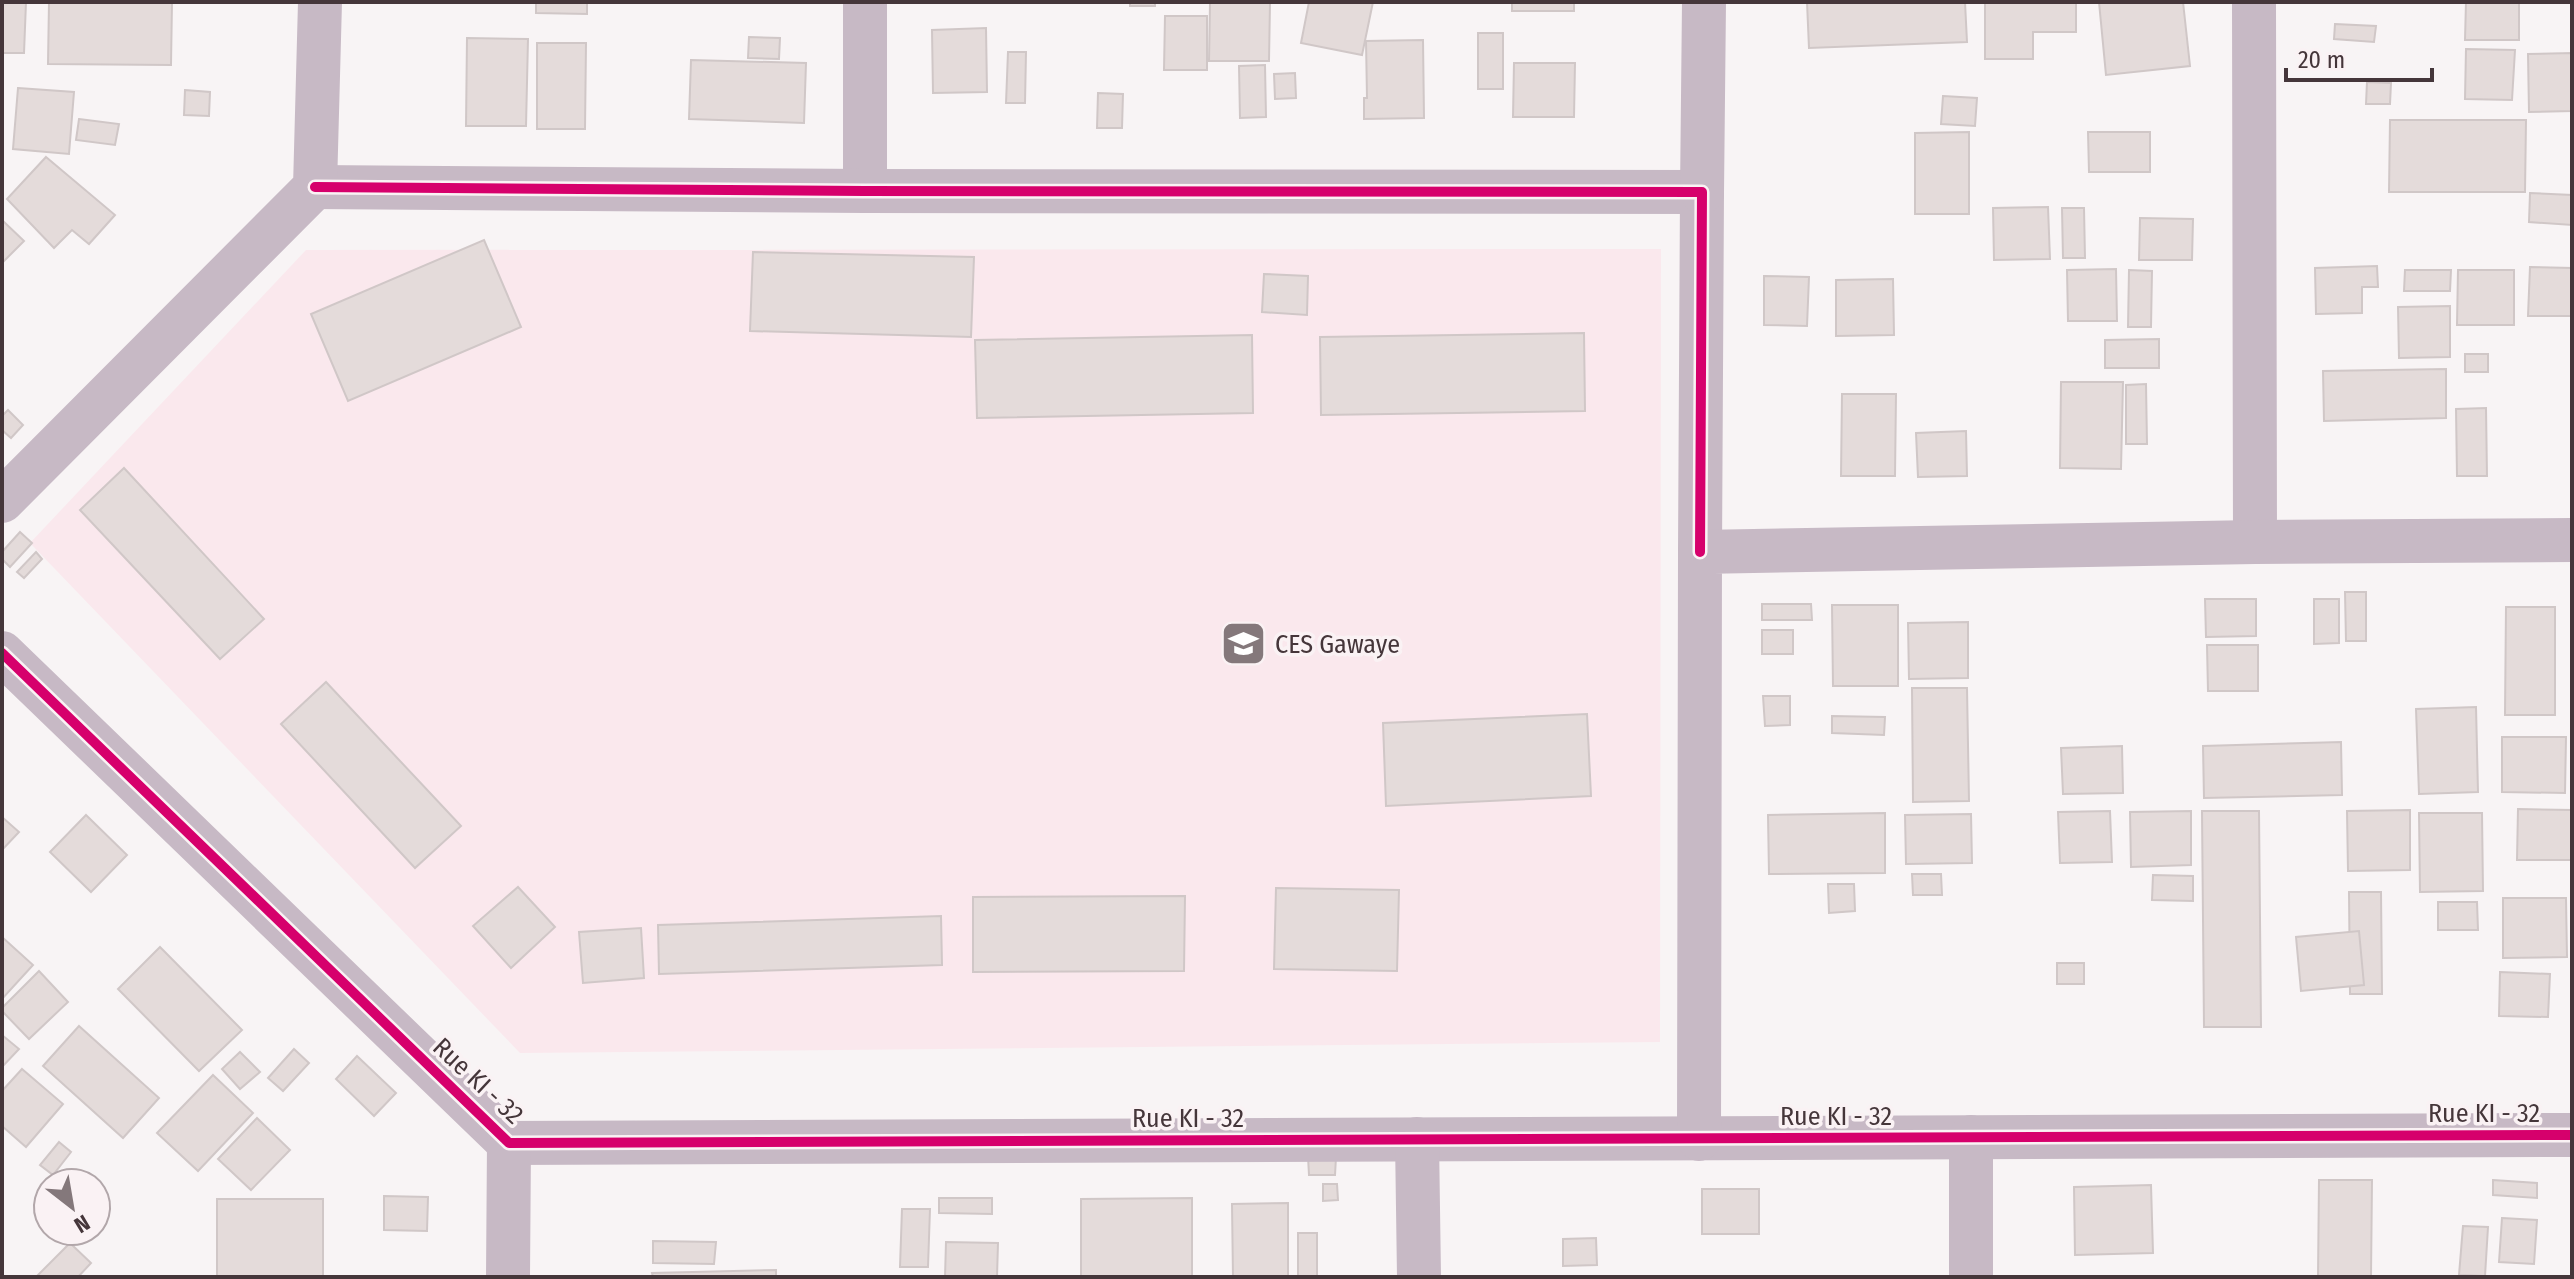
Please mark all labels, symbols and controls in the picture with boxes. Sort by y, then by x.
scale bar [2286,32,2432,82]
text: 20 m [2298,46,2345,74]
school or university icon: CES Gawaye [1220,620,1268,668]
place label: CES Gawaye [1275,629,1400,660]
street label: Rue KI - 32 [426,1031,530,1131]
street label: Rue KI - 32 [2428,1098,2540,1129]
street label: Rue KI - 32 [1780,1101,1892,1132]
street label: Rue KI - 32 [1132,1103,1244,1134]
north arrow [32,1167,112,1247]
text: N [69,1209,95,1239]

